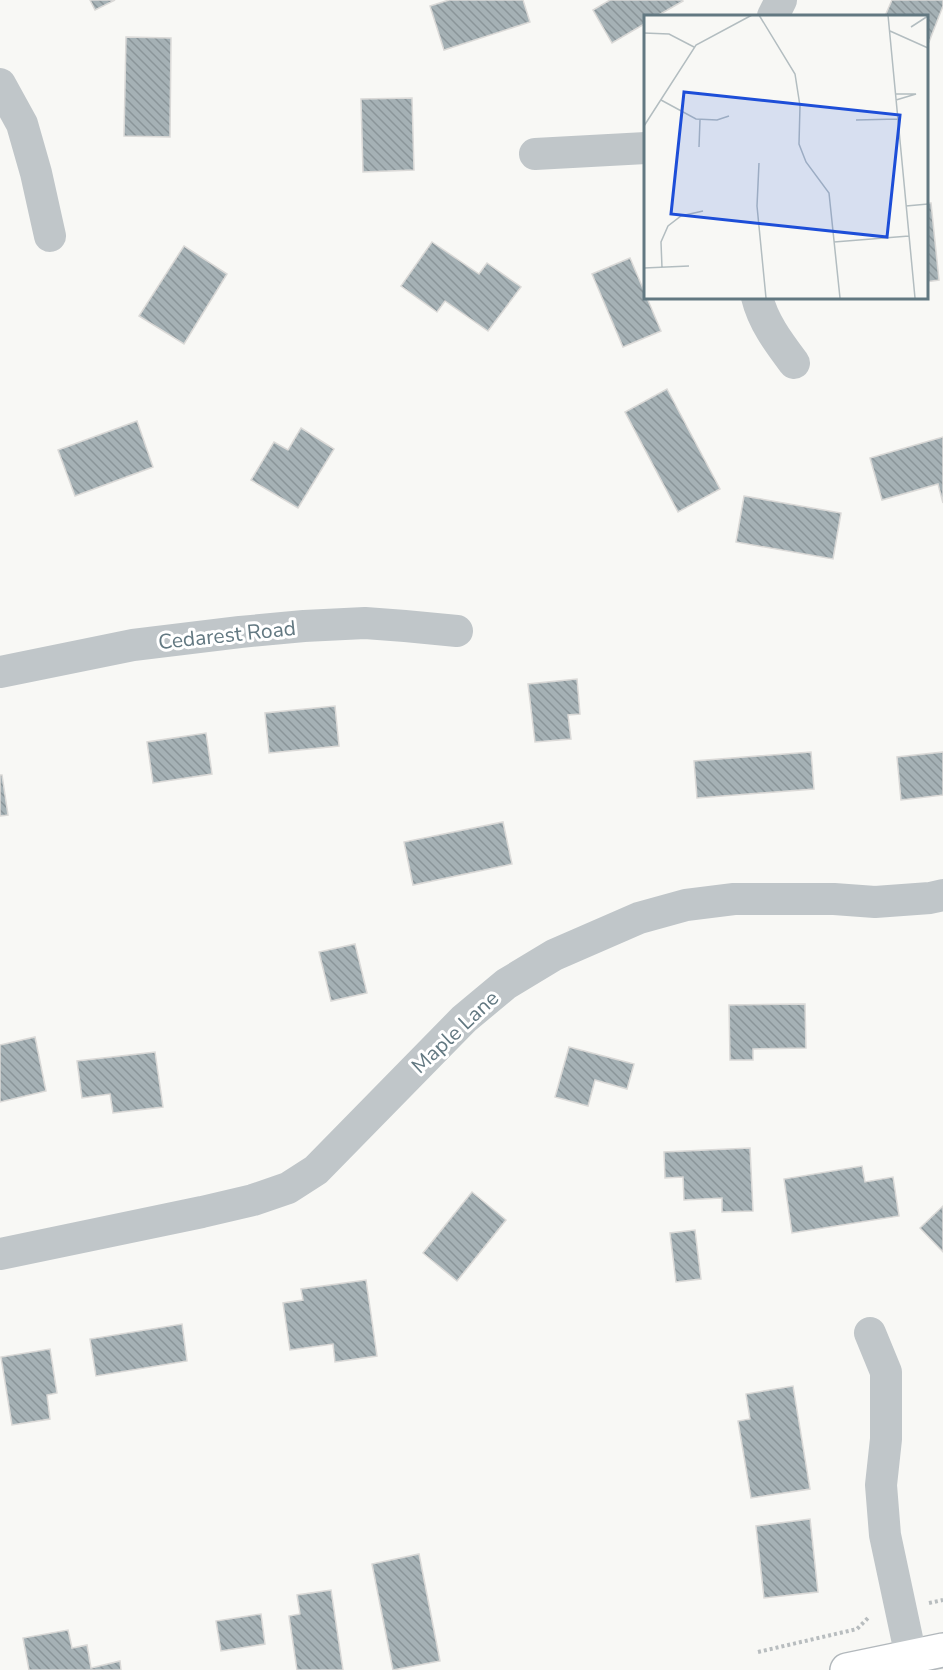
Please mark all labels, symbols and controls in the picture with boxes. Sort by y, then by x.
inset map [644,15,928,298]
street label: Cedarest Road [157,614,297,656]
street label: Maple Lane [405,984,505,1080]

